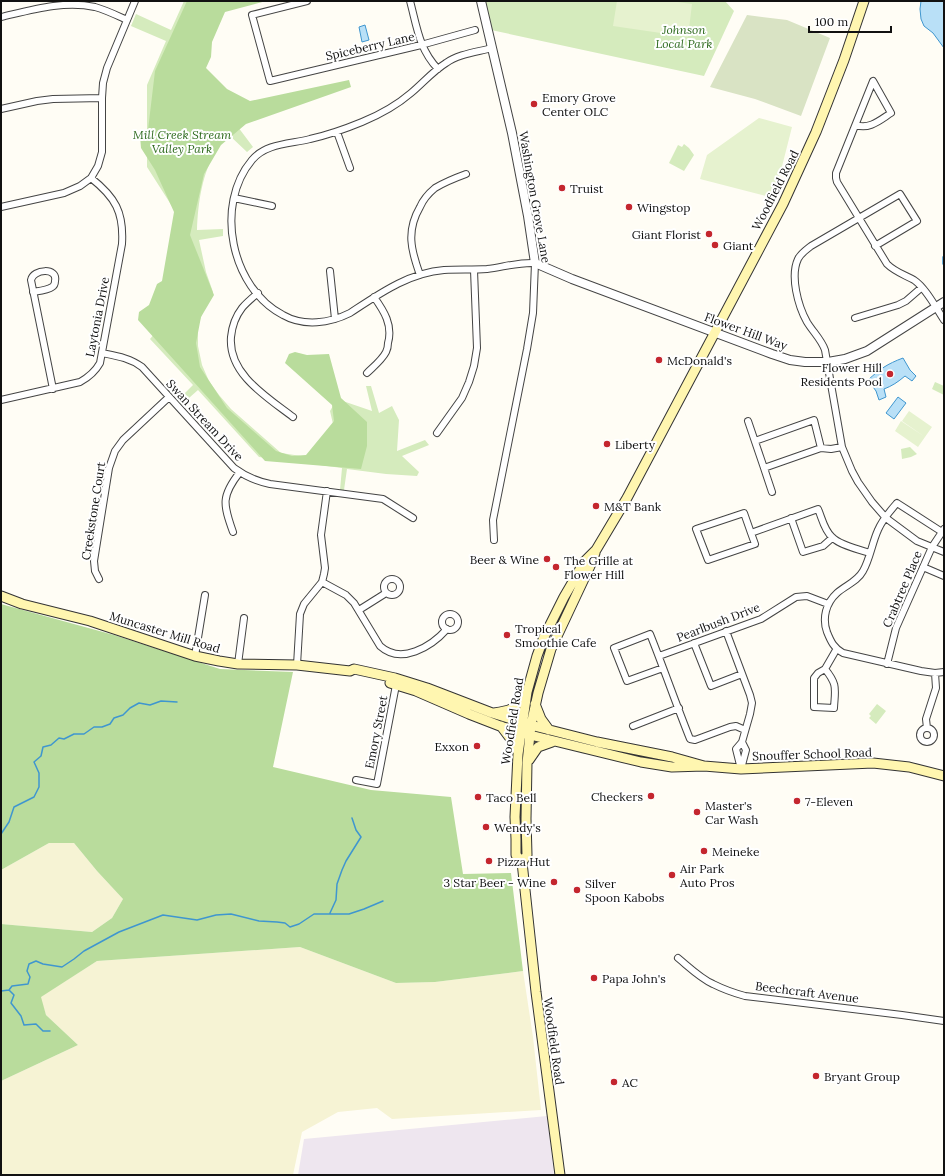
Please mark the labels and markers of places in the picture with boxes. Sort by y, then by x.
place label: Emory Grove Center OLC [542,90,616,119]
marker: Emory Grove Center OLC [529,99,539,109]
place label: Truist [570,181,604,196]
marker: Truist [557,183,567,193]
place label: Wingstop [637,200,690,215]
marker: Wingstop [624,202,634,212]
place label: Giant Florist [632,227,701,242]
marker: Giant Florist [704,229,714,239]
place label: Giant [723,238,754,253]
marker: Giant [710,240,720,250]
place label: McDonald's [667,353,732,368]
marker: McDonald's [654,355,664,365]
place label: Flower Hill Residents Pool [800,360,882,389]
marker: Flower Hill Residents Pool [885,369,895,379]
place label: Liberty [615,437,656,452]
marker: Liberty [602,439,612,449]
place label: M&T Bank [604,499,662,514]
marker: M&T Bank [591,501,601,511]
place label: Beer & Wine [470,552,539,567]
place label: The Grille at Flower Hill [564,553,634,582]
marker: Beer & Wine [542,554,552,564]
marker: The Grille at Flower Hill [551,562,561,572]
place label: Tropical Smoothie Cafe [515,621,597,650]
marker: Tropical Smoothie Cafe [502,630,512,640]
place label: Exxon [435,739,469,754]
marker: Exxon [472,741,482,751]
place label: Checkers [591,789,643,804]
place label: Taco Bell [486,790,537,805]
marker: Checkers [646,791,656,801]
marker: Taco Bell [473,792,483,802]
place label: 7-Eleven [805,794,853,809]
marker: 7-Eleven [792,796,802,806]
place label: Master's Car Wash [705,798,758,827]
marker: Master's Car Wash [692,807,702,817]
place label: Wendy's [494,820,541,835]
marker: Wendy's [481,822,491,832]
place label: Meineke [712,844,760,859]
marker: Meineke [699,846,709,856]
place label: Pizza Hut [497,854,550,869]
marker: Pizza Hut [484,856,494,866]
place label: Air Park Auto Pros [679,861,735,890]
marker: Air Park Auto Pros [667,870,677,880]
place label: 3 Star Beer - Wine [444,875,546,890]
place label: Silver Spoon Kabobs [585,876,665,905]
marker: 3 Star Beer - Wine [549,877,559,887]
marker: Silver Spoon Kabobs [572,885,582,895]
place label: Papa John's [602,971,666,986]
marker: Papa John's [589,973,599,983]
place label: Bryant Group [824,1069,900,1084]
marker: Bryant Group [811,1071,821,1081]
place label: AC [621,1075,638,1090]
marker: AC [609,1077,619,1087]

